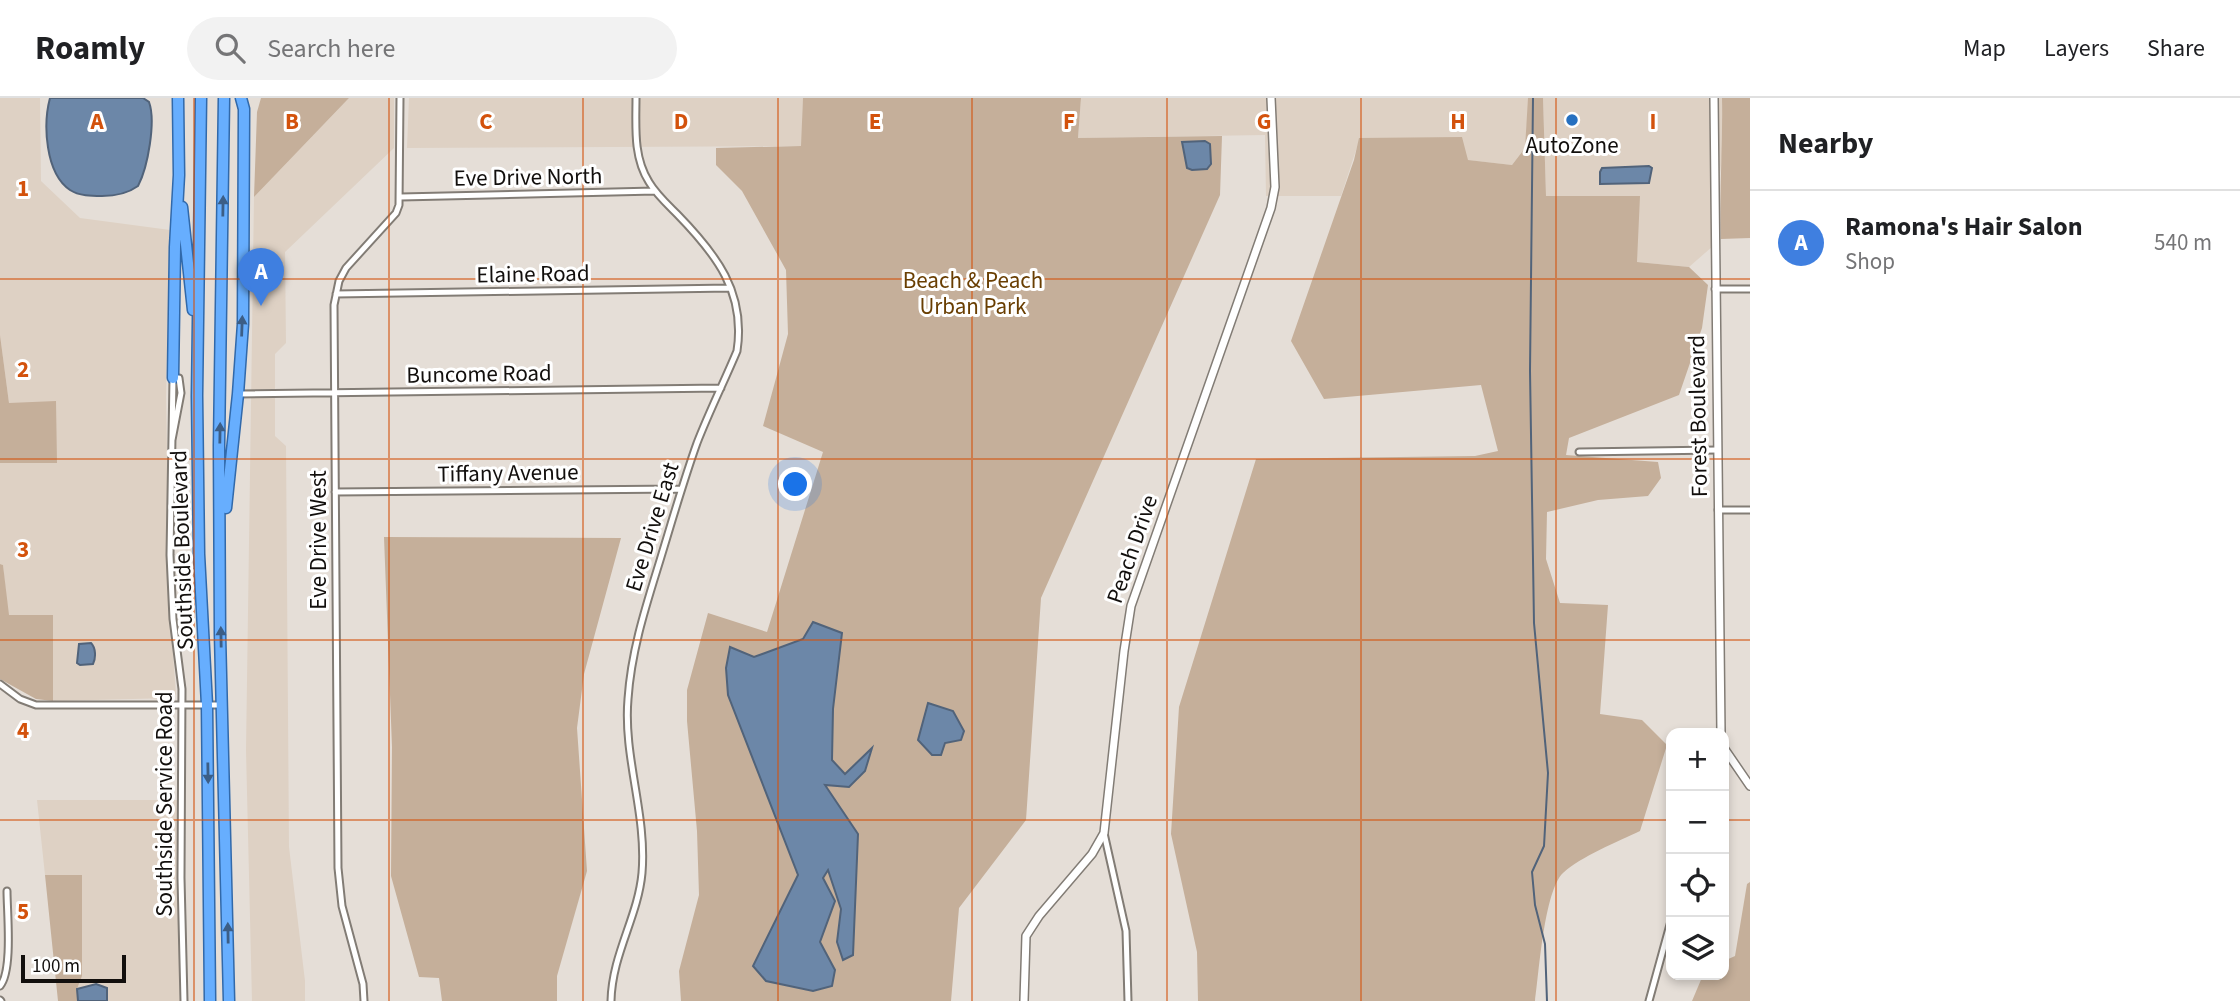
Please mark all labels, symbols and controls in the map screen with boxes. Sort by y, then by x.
search box [187,17,677,80]
text: Roamly [35,25,145,72]
icon: search [211,29,249,67]
text: Search here [267,30,395,67]
text: Map [1963,31,2006,66]
text: Layers [2044,31,2109,66]
text: Share [2147,31,2205,66]
text: A [89,105,104,138]
text: B [285,105,299,138]
text: C [479,105,493,138]
text: D [674,105,688,138]
text: E [869,105,881,138]
text: F [1063,105,1075,138]
text: G [1257,105,1271,138]
text: H [1450,105,1466,138]
text: I [1650,105,1656,138]
marker: AutoZone [1564,112,1580,128]
text: Nearby [1778,122,1873,165]
place label: AutoZone [1525,129,1619,162]
street label: Eve Drive North [453,159,603,195]
text: 1 [17,172,29,205]
one-way arrow [217,195,229,217]
text: Ramona's Hair Salon [1845,208,2083,245]
text: A [1794,226,1808,259]
text: 540 m [2154,226,2212,259]
text: Shop [1845,245,1895,278]
pin: A [238,248,284,306]
street label: Elaine Road [476,257,590,291]
park label: Beach & Peach Urban Park [903,264,1043,323]
one-way arrow [237,315,248,337]
street label: Forest Boulevard [1680,334,1716,498]
text: 2 [17,353,29,386]
street label: Buncome Road [406,356,552,392]
one-way arrow [214,422,225,444]
street label: Southside Boulevard [162,450,202,650]
street label: Tiffany Avenue [437,455,579,491]
street label: Eve Drive East [617,458,687,596]
your location [778,467,812,501]
street label: Eve Drive West [302,470,335,610]
street label: Peach Drive [1098,490,1166,608]
text: 3 [17,533,29,566]
one-way arrow [215,626,226,648]
street label: Southside Service Road [148,691,181,917]
text: 4 [17,714,29,747]
map controls [1666,728,1729,980]
button: + [1666,728,1729,791]
one-way arrow [202,762,214,784]
button: − [1666,791,1729,854]
button: locate [1666,854,1729,917]
text: 5 [17,895,29,928]
button: layers [1666,917,1729,980]
one-way arrow [222,922,233,944]
scale bar [21,952,126,984]
text: 100 m [32,953,80,980]

